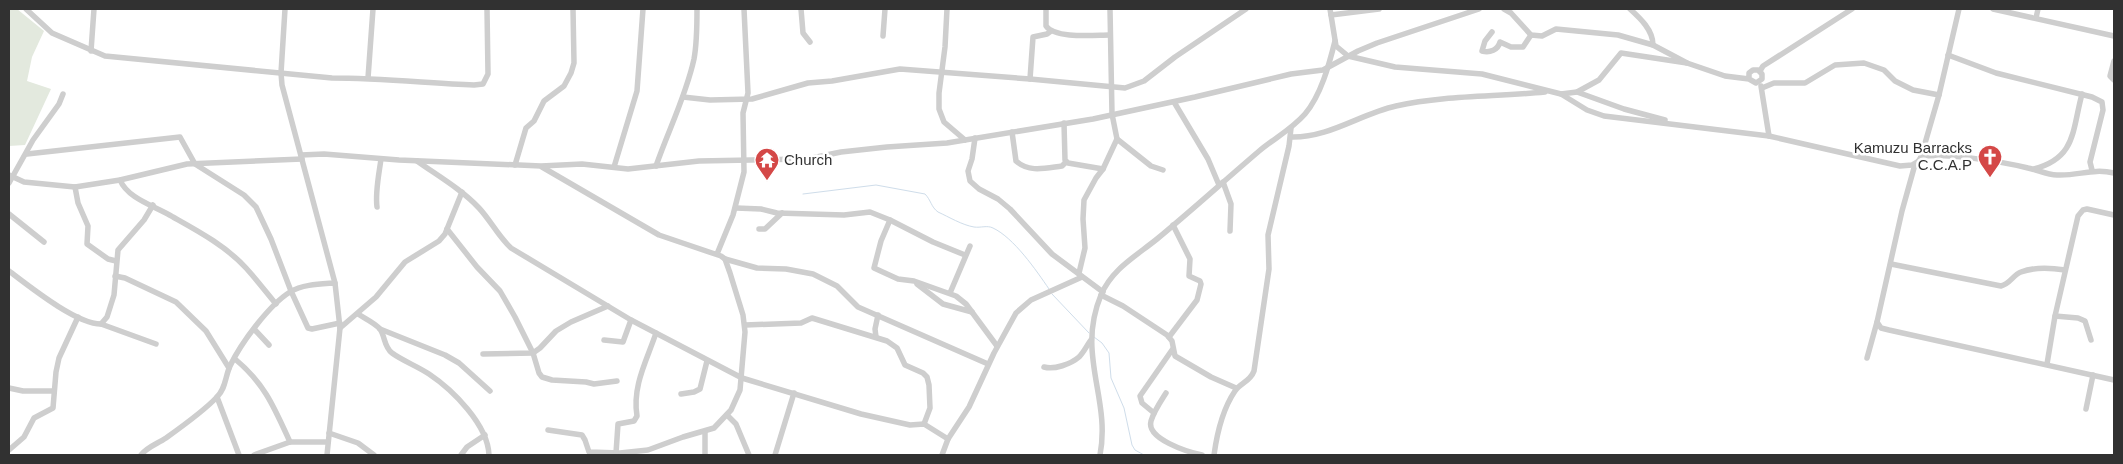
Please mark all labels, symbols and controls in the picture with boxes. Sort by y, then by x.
place label: Kamuzu Barracks C.C.A.P [1854,139,1972,173]
church icon: Kamuzu Barracks C.C.A.P [1977,144,2003,178]
temple icon: Church [754,147,780,181]
place label: Church [784,151,832,168]

